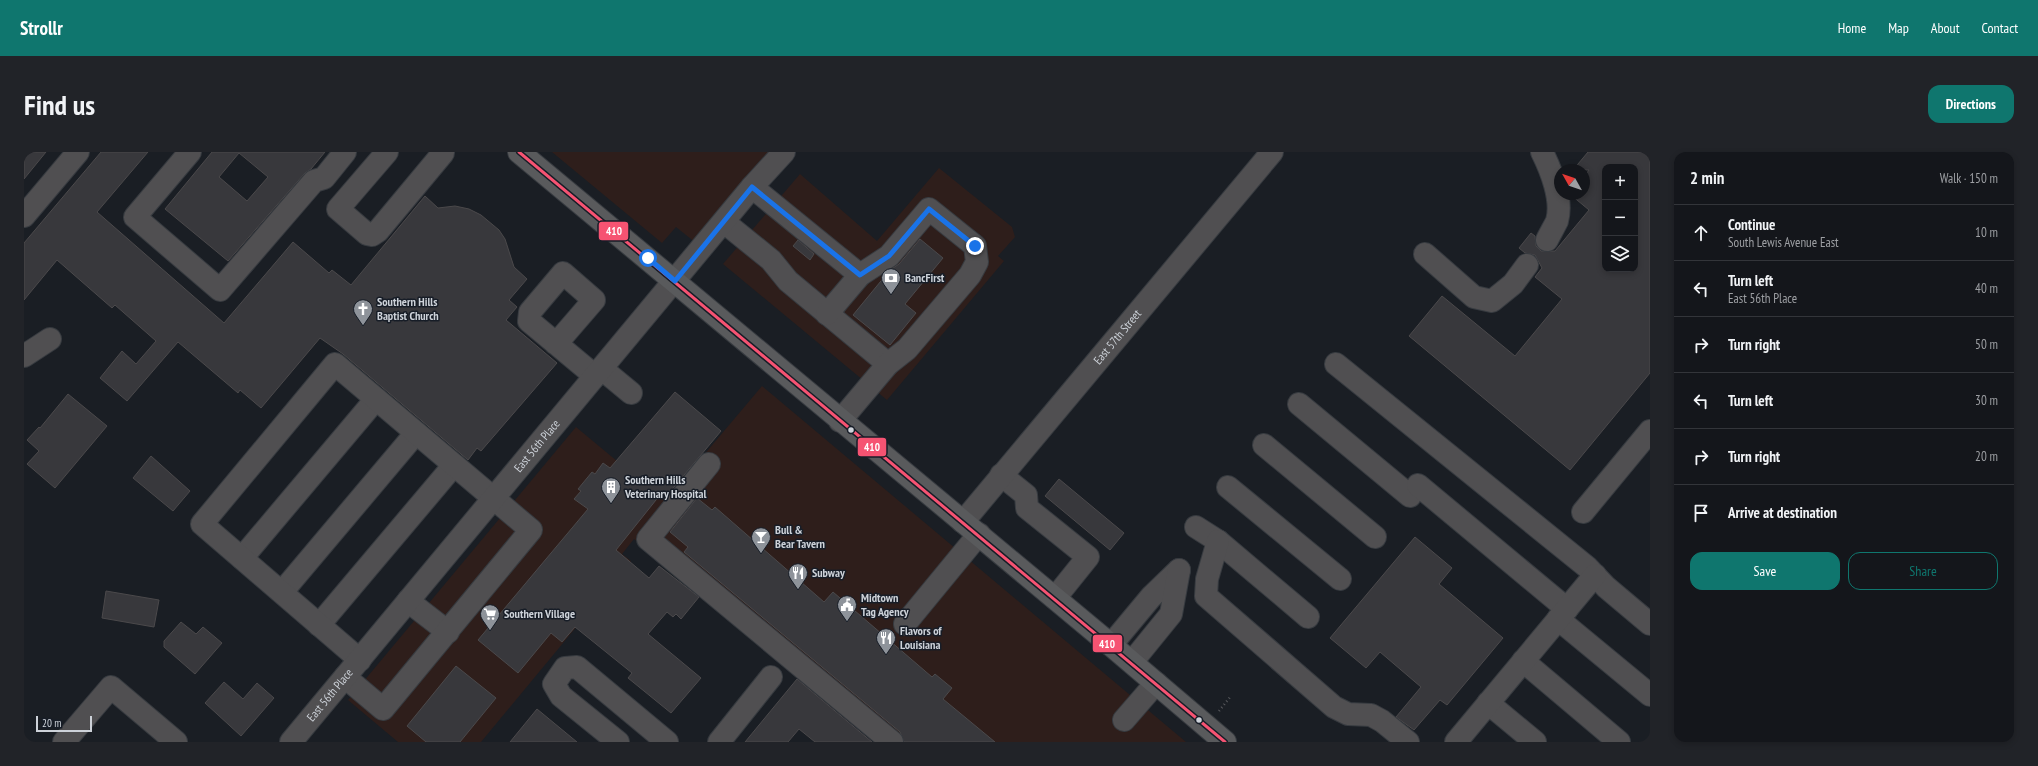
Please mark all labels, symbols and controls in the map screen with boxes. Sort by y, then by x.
text: Strollr [20,16,63,40]
text: Home [1838,19,1866,37]
text: Map [1888,19,1909,37]
text: About [1931,19,1960,37]
text: Contact [1982,19,2018,37]
button: Directions [1928,85,2014,123]
text: Find us [24,86,95,123]
north arrow [1554,164,1590,200]
map controls [1602,164,1638,272]
button: + [1602,164,1638,200]
text: 2 min [1690,167,1724,189]
text: Walk · 150 m [1940,170,1998,187]
button: − [1602,200,1638,236]
text: Continue [1728,215,1775,234]
line badge: 410 [598,221,629,241]
icon: ahead [1690,222,1712,244]
text: 410 [606,224,622,238]
text: 10 m [1975,224,1998,241]
text: South Lewis Avenue East [1728,234,1839,251]
button: layers [1602,236,1638,272]
route end [966,237,984,255]
route start [639,249,657,267]
bank icon: BancFirst [880,267,902,295]
place label: BancFirst [905,270,945,285]
text: Turn left [1728,271,1773,290]
icon: left [1690,278,1712,300]
text: 40 m [1975,280,1998,297]
text: East 56th Place [1728,290,1797,307]
place label: Southern Hills Baptist Church [377,294,439,323]
church icon: Southern Hills Baptist Church [352,298,374,326]
street label: East 57th Street [1090,306,1145,367]
icon: right [1690,334,1712,356]
text: Turn right [1728,335,1780,354]
text: 50 m [1975,336,1998,353]
icon: left [1690,390,1712,412]
text: Turn left [1728,391,1773,410]
text: 30 m [1975,392,1998,409]
street label: East 56th Place [510,416,563,475]
unlabelled marker [846,425,856,435]
line badge: 410 [857,437,887,457]
text: 410 [864,440,880,454]
icon: right [1690,446,1712,468]
text: Turn right [1728,447,1780,466]
text: 20 m [1975,448,1998,465]
place label: Southern Hills Veterinary Hospital [624,472,706,501]
building icon: Southern Hills Veterinary Hospital [600,476,622,504]
icon: arrive [1690,502,1712,524]
text: Arrive at destination [1728,503,1837,522]
place label: Bull & Bear Tavern [775,522,825,551]
bar icon: Bull & Bear Tavern [750,526,772,554]
button: Save [1690,552,1840,590]
button: Share [1848,552,1998,590]
restaurant icon: Subway [787,562,809,590]
place label: Subway [812,565,845,580]
place label: Midtown Tag Agency [861,590,909,619]
public building icon: Midtown Tag Agency [836,594,858,622]
supermarket icon: Southern Village [479,603,501,631]
place label: Southern Village [504,606,575,621]
place label: Flavors of Louisiana [900,623,942,652]
restaurant icon: Flavors of Louisiana [875,627,897,655]
line badge: 410 [1092,634,1123,653]
text: 410 [1099,637,1115,651]
street label: East 56th Place [303,665,356,724]
scale bar [36,714,92,733]
unlabelled marker [1194,715,1204,725]
text: 20 m [42,716,61,730]

